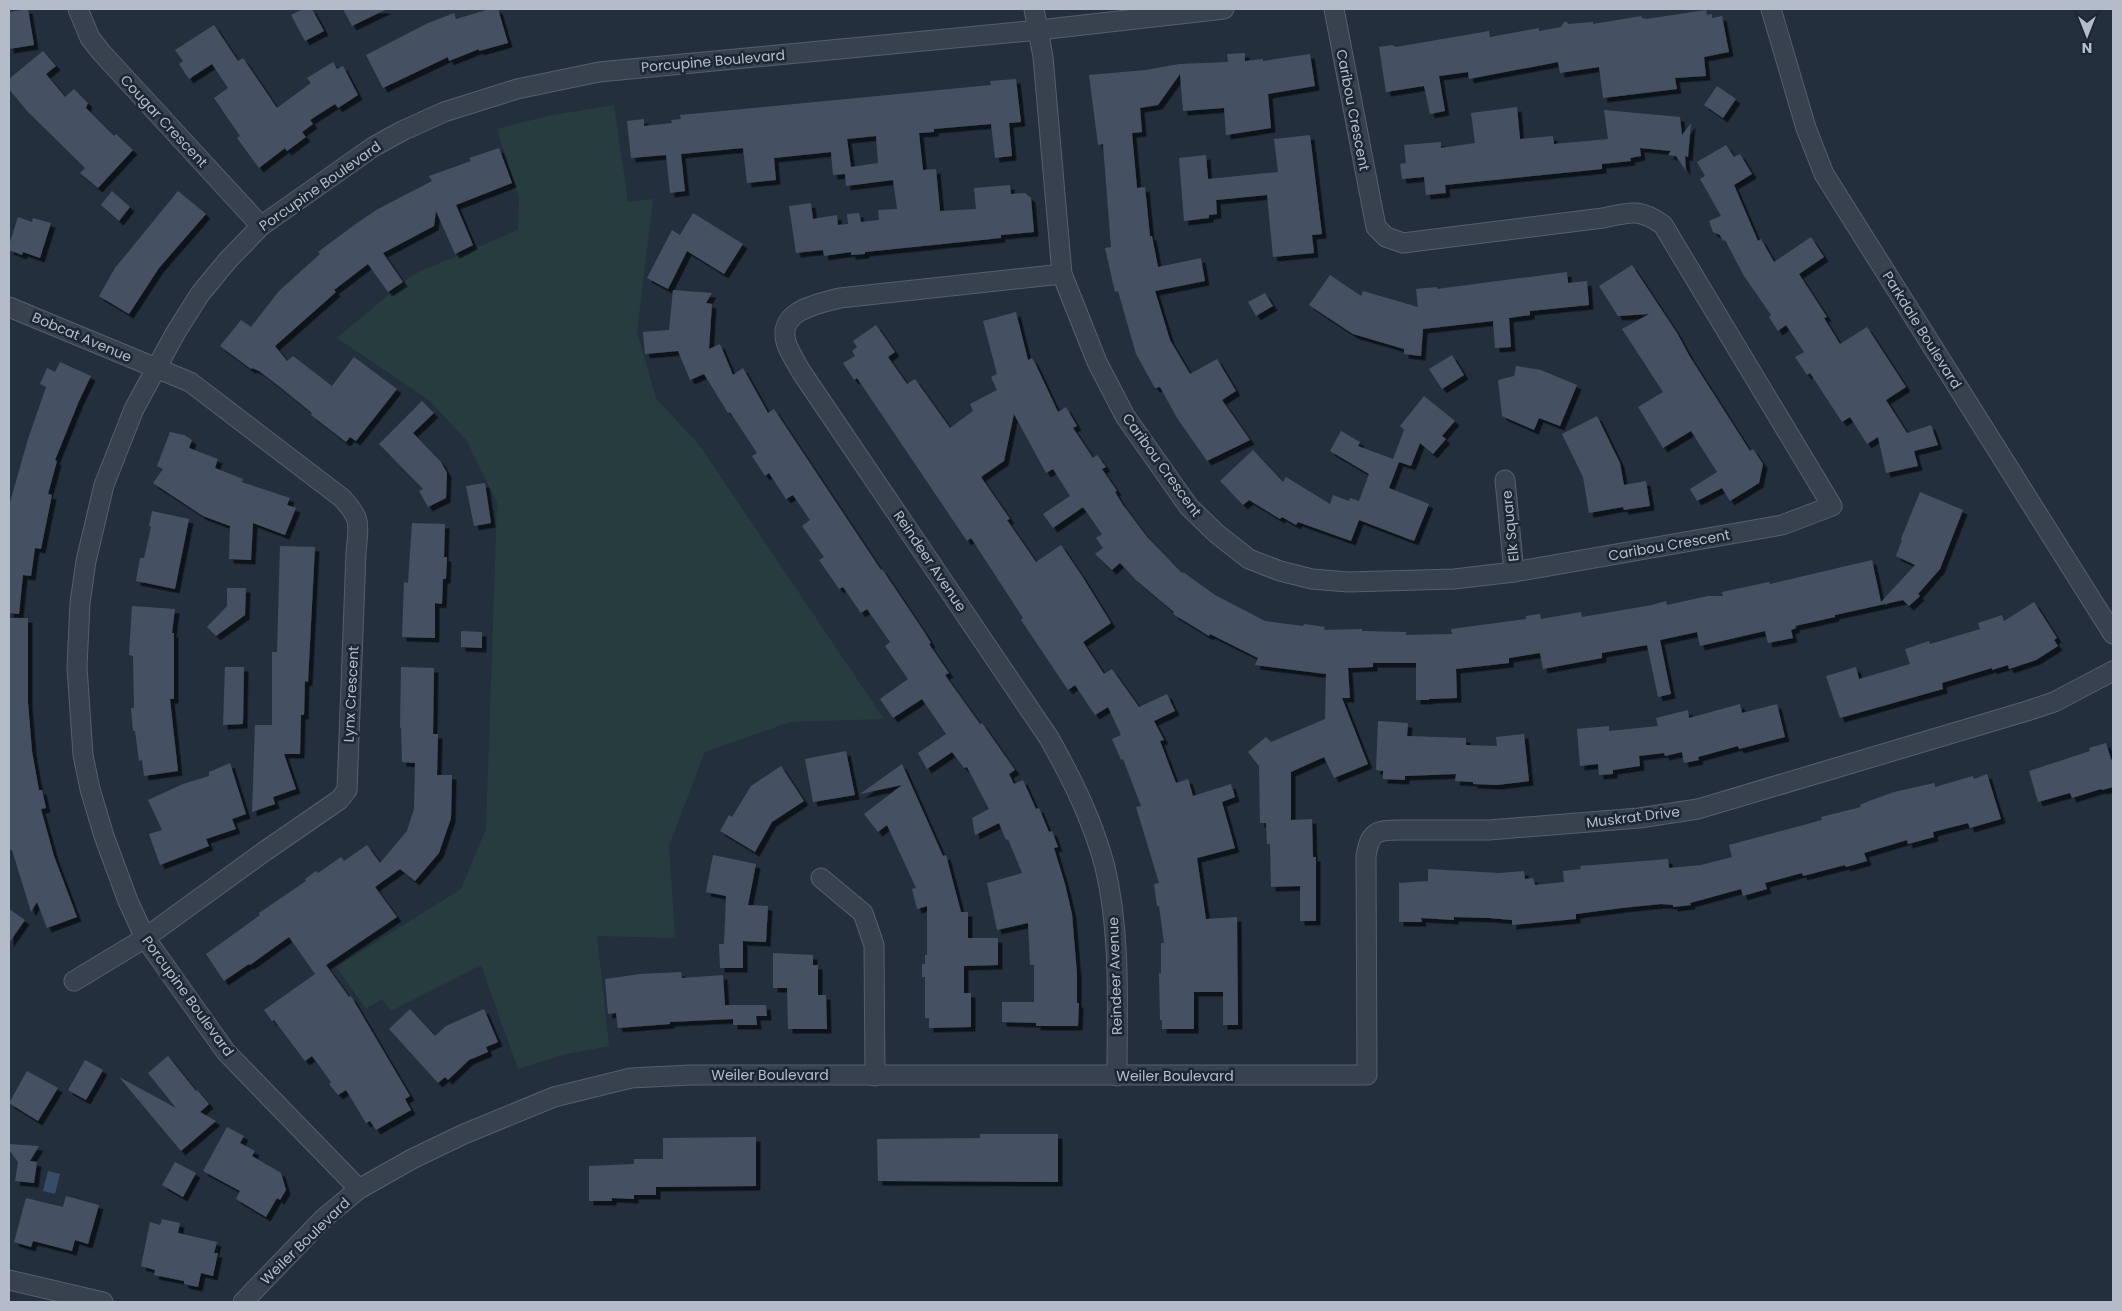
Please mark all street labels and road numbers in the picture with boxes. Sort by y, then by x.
street label: Porcupine Boulevard [640,45,786,77]
street label: Caribou Crescent [1331,48,1375,172]
street label: Cougar Crescent [116,70,212,172]
street label: Porcupine Boulevard [255,136,385,236]
street label: Parkdale Boulevard [1878,267,1966,393]
street label: Bobcat Avenue [29,307,135,367]
street label: Caribou Crescent [1118,409,1206,521]
street label: Elk Square [1496,489,1524,563]
street label: Reindeer Avenue [889,507,971,616]
street label: Caribou Crescent [1607,524,1731,566]
street label: Lynx Crescent [338,645,364,743]
street label: Muskrat Drive [1585,801,1681,833]
street label: Reindeer Avenue [1103,916,1127,1035]
street label: Porcupine Boulevard [137,932,239,1060]
street label: Weiler Boulevard [711,1065,829,1085]
street label: Weiler Boulevard [1116,1066,1234,1086]
street label: Weiler Boulevard [256,1193,354,1289]

